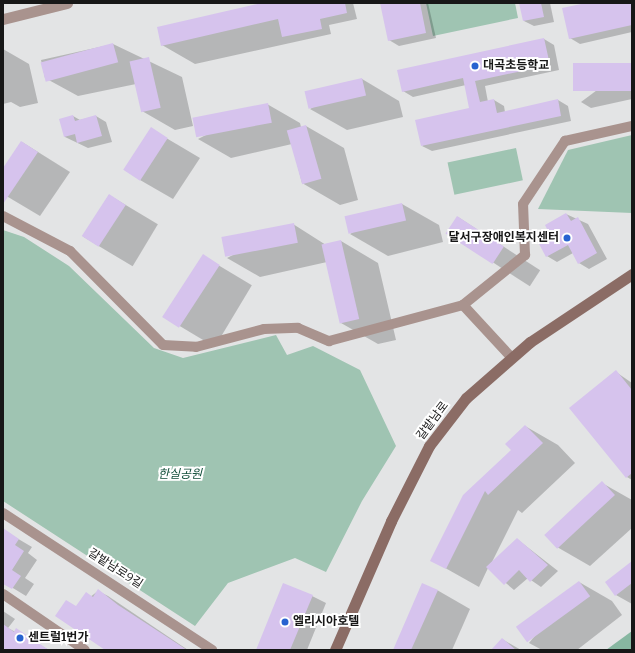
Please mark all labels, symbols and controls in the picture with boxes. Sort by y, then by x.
place label: 대곡초등학교 [483,59,549,73]
marker: 대곡초등학교 [470,61,480,71]
place label: 달서구장애인복지센터 [449,231,559,245]
marker: 달서구장애인복지센터 [562,233,572,243]
street label: 갈밭남로 [414,399,452,443]
park label: 한실공원 [158,468,202,482]
street label: 갈밭남로9길 [85,546,145,592]
place label: 엘리시아호텔 [293,615,359,629]
marker: 엘리시아호텔 [280,617,290,627]
place label: 센트럴1번가 [28,631,88,645]
marker: 센트럴1번가 [15,633,25,643]

